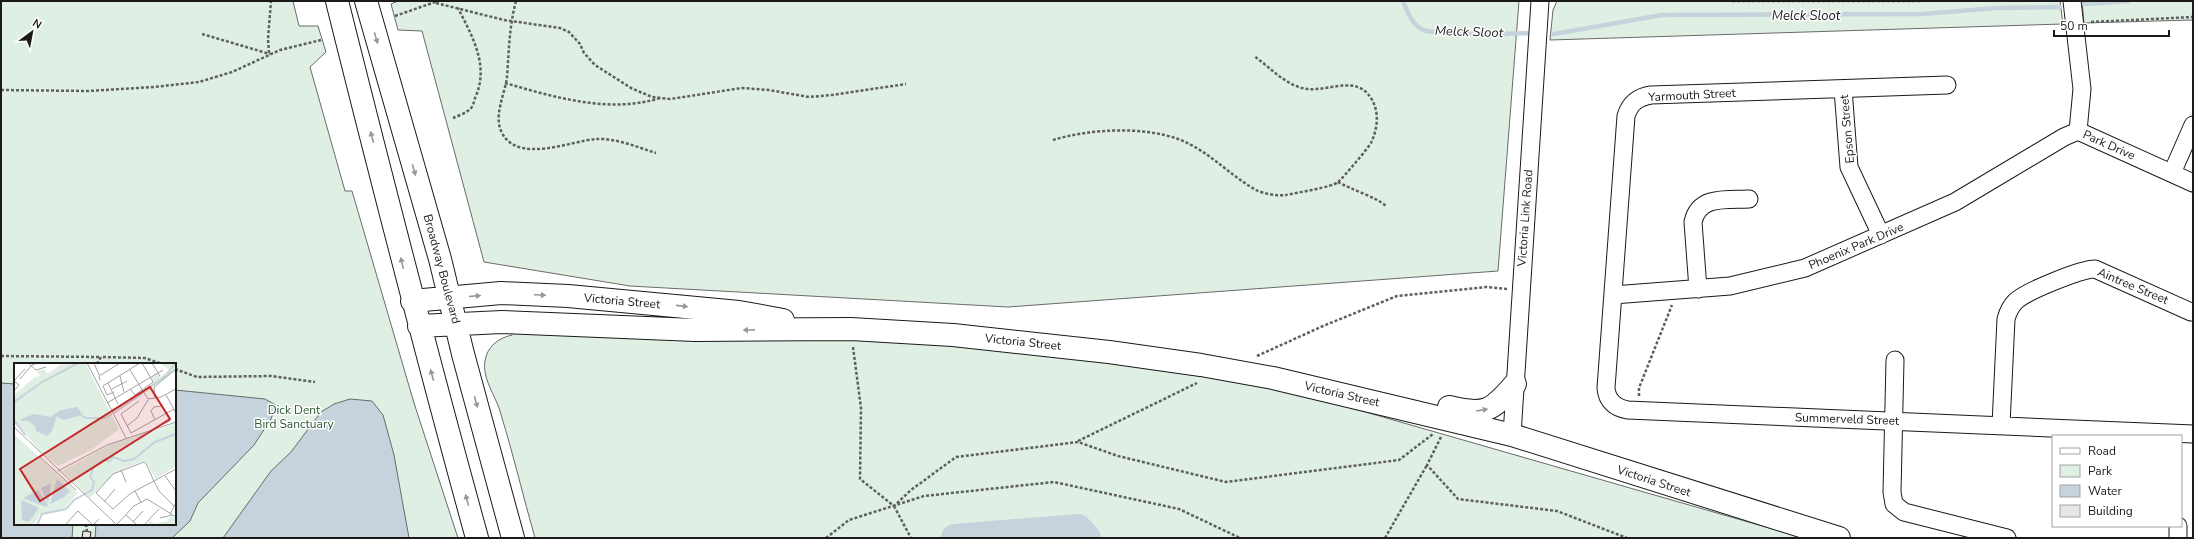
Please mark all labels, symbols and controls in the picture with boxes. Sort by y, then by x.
water label: Melck Sloot [1772,7,1841,25]
north arrow [12,12,52,52]
scale bar [2054,12,2169,38]
text: N [30,15,45,32]
text: 50 m [2060,18,2088,34]
water label: Melck Sloot [1434,22,1504,42]
one-way arrow [373,33,379,45]
street label: Yarmouth Street [1647,85,1737,105]
street label: Epson Street [1836,93,1858,164]
street label: Park Drive [2080,126,2138,164]
one-way arrow [369,131,375,143]
one-way arrow [411,164,417,176]
street label: Victoria Link Road [1514,169,1536,268]
street label: Broadway Boulevard [420,212,464,326]
street label: Phoenix Park Drive [1806,219,1906,273]
one-way arrow [399,257,405,269]
street label: Aintree Street [2095,264,2172,308]
street label: Victoria Street [582,290,662,312]
one-way arrow [469,292,481,299]
one-way arrow [534,292,547,298]
one-way arrow [676,303,688,310]
one-way arrow [742,327,755,333]
street label: Victoria Street [983,330,1063,354]
inset map [14,363,176,525]
one-way arrow [429,369,435,381]
street label: Victoria Street [1302,377,1382,411]
one-way arrow [473,397,479,409]
park label: Dick Dent Bird Sanctuary [254,402,335,432]
one-way arrow [1476,407,1489,413]
street label: Summerveld Street [1795,409,1900,429]
legend [2052,435,2182,527]
text: Road [2088,443,2116,459]
street label: Victoria Street [1614,461,1694,501]
text: Park [2088,463,2113,479]
text: Water [2088,483,2122,499]
one-way arrow [464,494,470,506]
text: Building [2088,503,2133,519]

